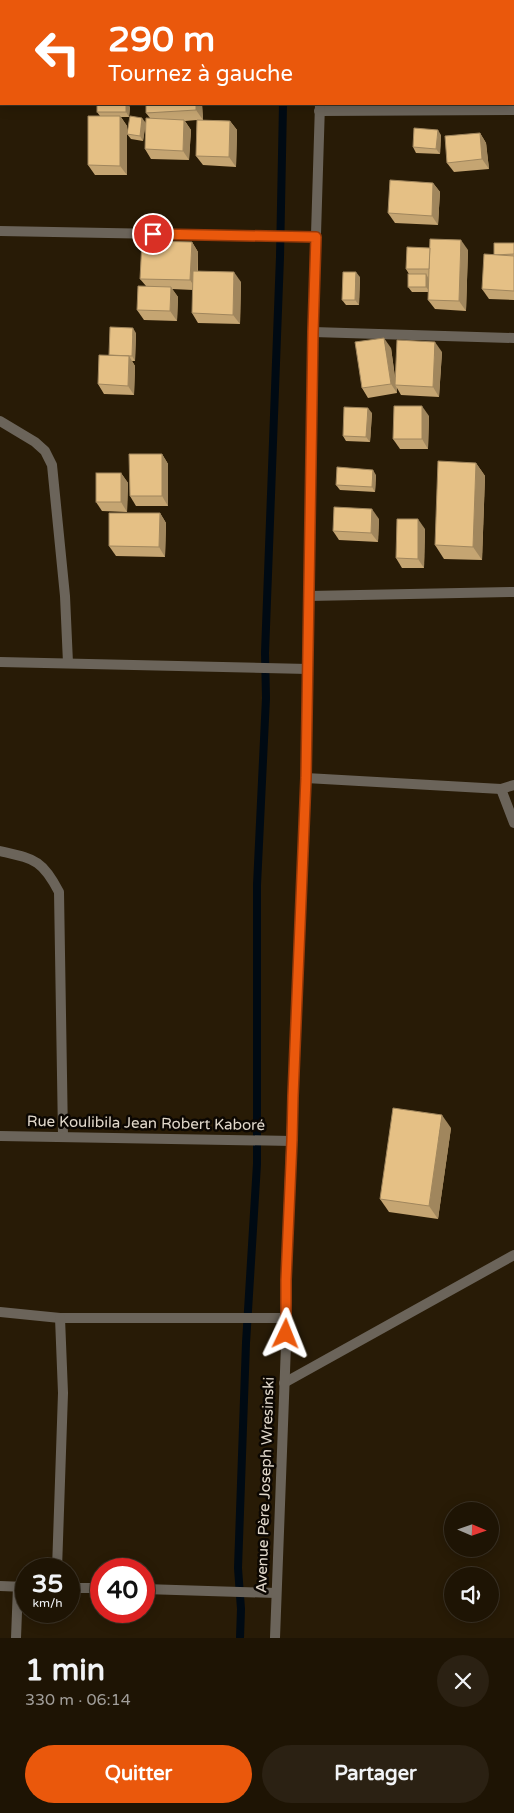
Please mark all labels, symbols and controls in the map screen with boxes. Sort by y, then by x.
text: 290 m [108,19,215,61]
icon: left [25,20,90,85]
text: Tournez à gauche [108,61,293,87]
pin [132,213,174,255]
icon: arrive [139,220,167,248]
street label: Rue Koulibila Jean Robert Kaboré [27,1112,265,1134]
position arrow [259,1307,311,1359]
street label: Avenue Père Joseph Wresinski [252,1376,278,1594]
north arrow [444,1502,499,1558]
map controls [444,1502,499,1622]
speed limit sign: 40 [90,1558,155,1623]
button: sound [444,1567,499,1622]
text: 35 [32,1569,63,1599]
text: km/h [32,1596,63,1610]
text: 1 min [25,1652,105,1689]
button: close [437,1655,489,1707]
text: 330 m · 06:14 [25,1690,131,1710]
button: Quitter [25,1745,252,1803]
button: Partager [262,1745,489,1803]

